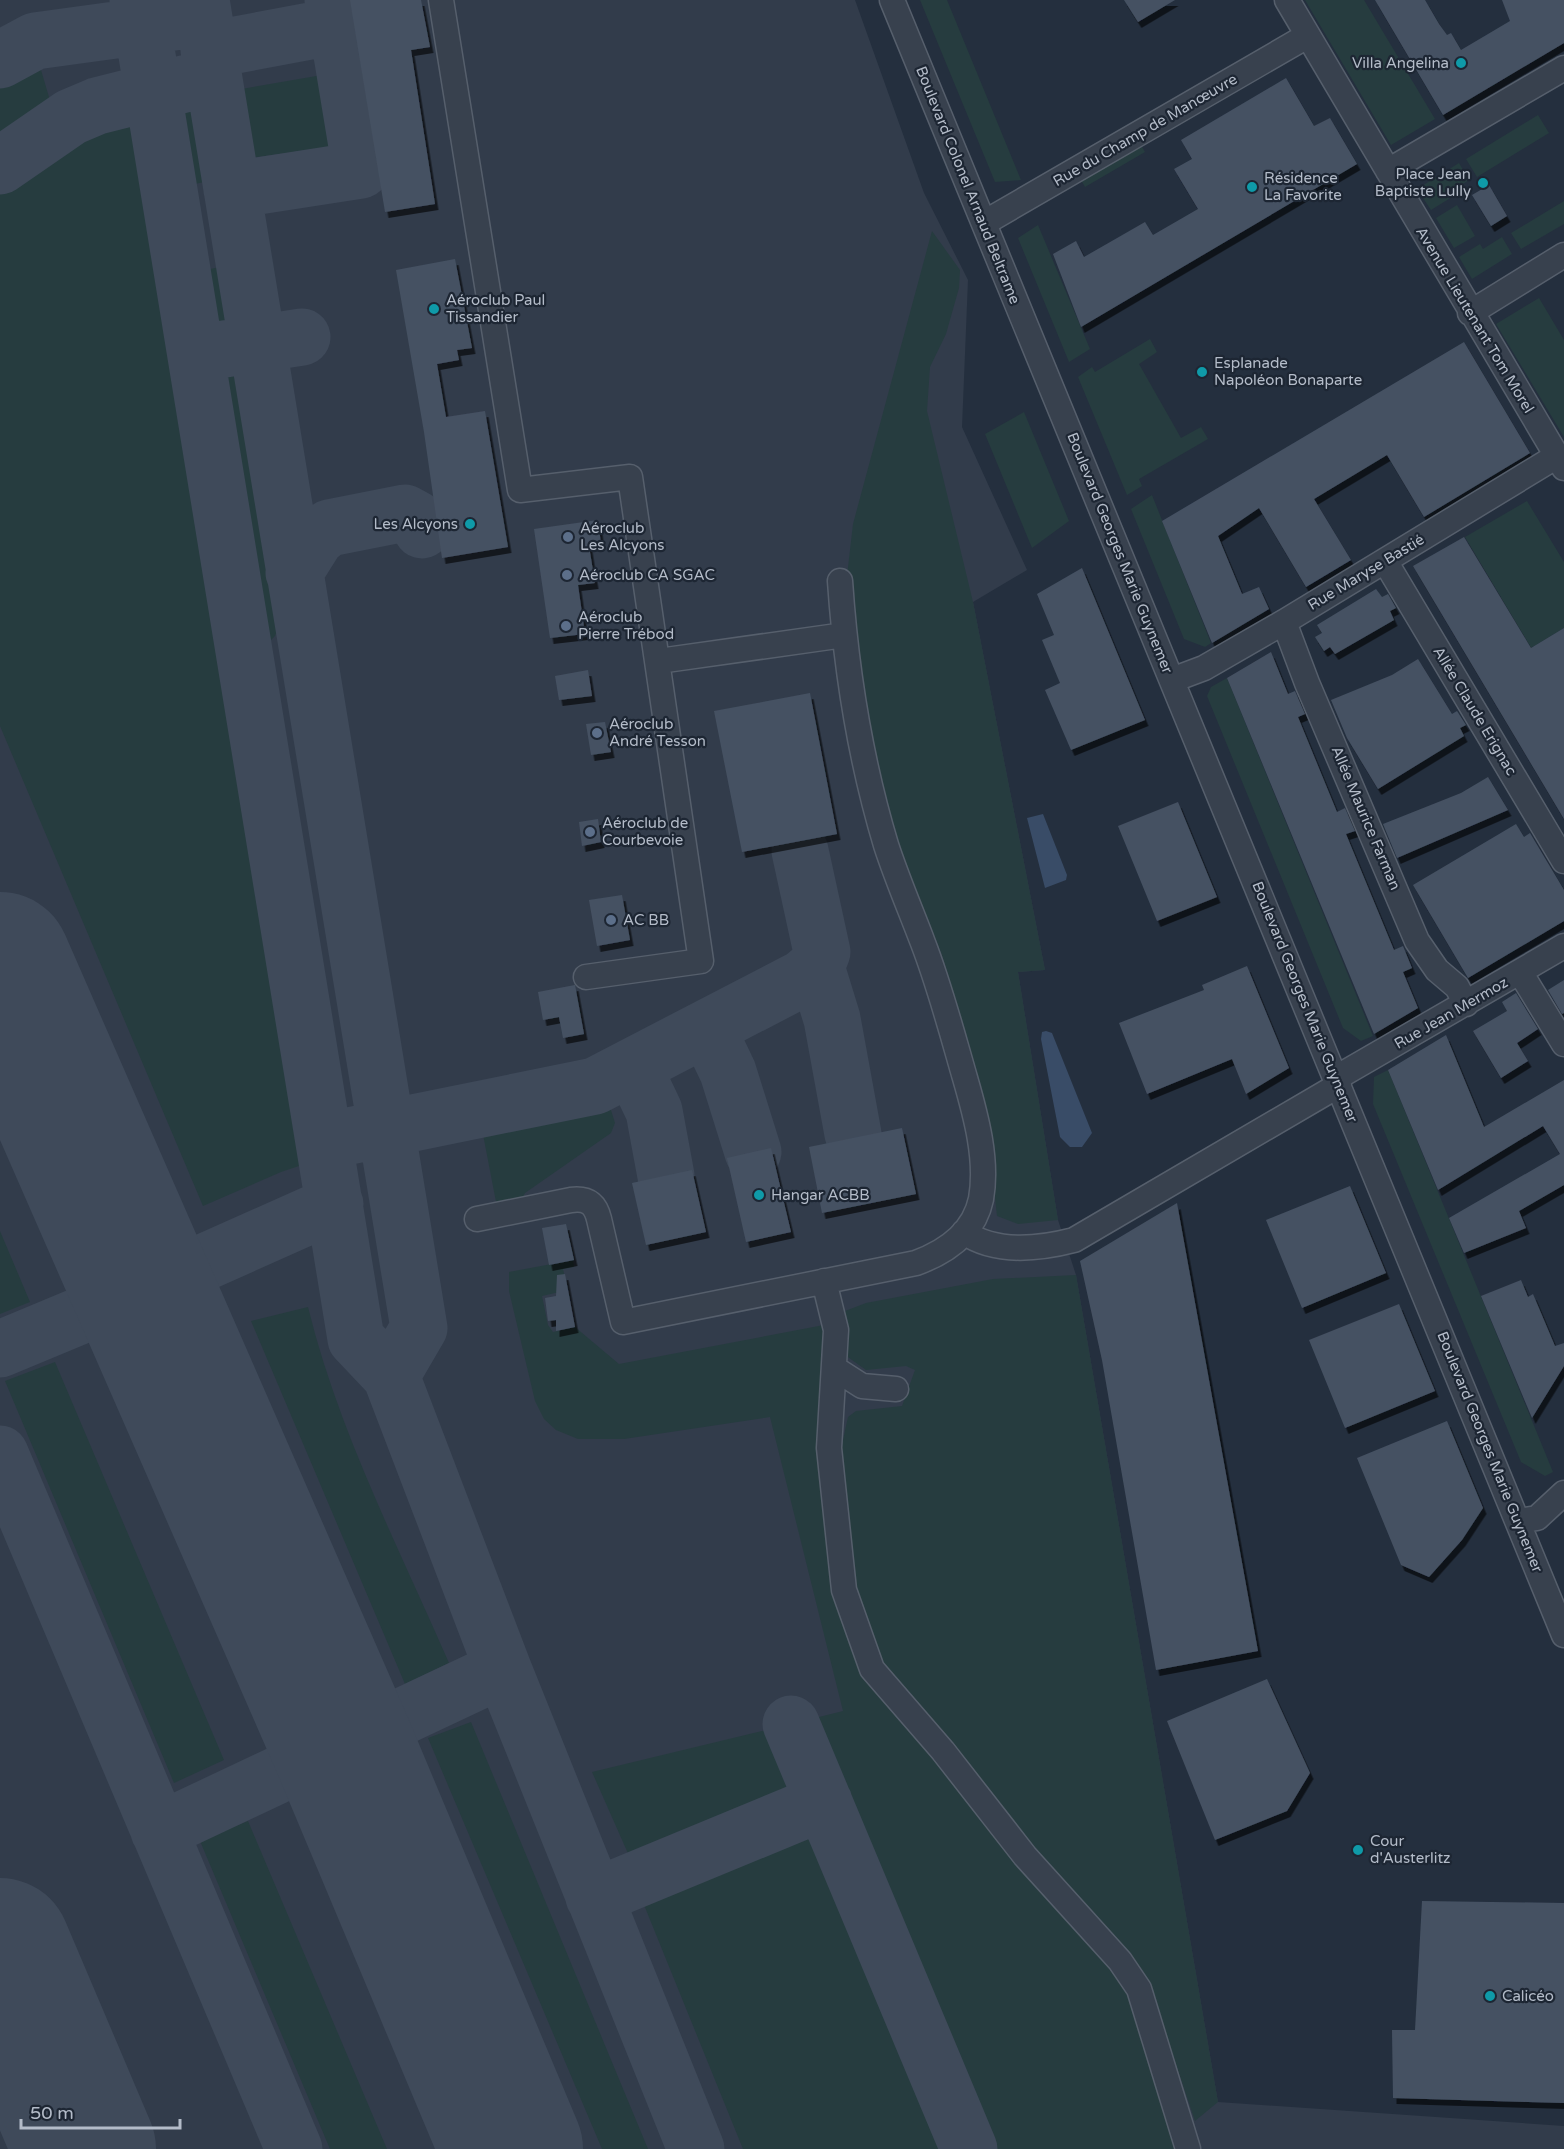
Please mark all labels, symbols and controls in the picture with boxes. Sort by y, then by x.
place label: Villa Angelina [1352,54,1449,72]
marker: Villa Angelina [1454,56,1468,70]
street label: Boulevard Colonel Arnaud Beltrame [912,63,1024,307]
street label: Rue du Champ de Manœuvre [1050,70,1240,190]
place label: Place Jean Baptiste Lully [1375,165,1471,200]
place label: Résidence La Favorite [1264,169,1342,204]
marker: Place Jean Baptiste Lully [1476,176,1490,190]
marker: Résidence La Favorite [1245,180,1259,194]
street label: Avenue Lieutenant Tom Morel [1412,224,1538,416]
place label: Aéroclub Paul Tissandier [446,291,545,326]
marker: Aéroclub Paul Tissandier [427,302,441,316]
place label: Esplanade Napoléon Bonaparte [1214,354,1362,389]
marker: Esplanade Napoléon Bonaparte [1195,365,1209,379]
street label: Boulevard Georges Marie Guynemer [1063,430,1177,676]
place label: Les Alcyons [374,515,458,533]
marker: Les Alcyons [463,517,477,531]
place label: Aéroclub Les Alcyons [580,519,664,554]
marker: Aéroclub Les Alcyons [561,530,575,544]
street label: Rue Maryse Bastié [1305,530,1427,614]
place label: Aéroclub CA SGAC [579,566,715,584]
marker: Aéroclub CA SGAC [560,568,574,582]
place label: Aéroclub Pierre Trébod [578,608,674,643]
marker: Aéroclub Pierre Trébod [559,619,573,633]
street label: Allée Claude Erignac [1429,643,1521,779]
place label: Aéroclub André Tesson [609,715,706,750]
marker: Aéroclub André Tesson [590,726,604,740]
street label: Allée Maurice Farman [1327,743,1405,893]
place label: Aéroclub de Courbevoie [602,814,688,849]
marker: Aéroclub de Courbevoie [583,825,597,839]
street label: Boulevard Georges Marie Guynemer [1248,879,1362,1125]
place label: AC BB [623,911,669,929]
marker: AC BB [604,913,618,927]
street label: Rue Jean Mermoz [1391,973,1511,1053]
place label: Hangar ACBB [771,1186,870,1204]
marker: Hangar ACBB [752,1188,766,1202]
street label: Boulevard Georges Marie Guynemer [1433,1329,1547,1575]
place label: Cour d'Austerlitz [1370,1832,1451,1867]
marker: Cour d'Austerlitz [1351,1843,1365,1857]
place label: Calicéo [1502,1987,1554,2005]
marker: Calicéo [1483,1989,1497,2003]
scale bar [21,2092,180,2130]
text: 50 m [30,2102,74,2124]

